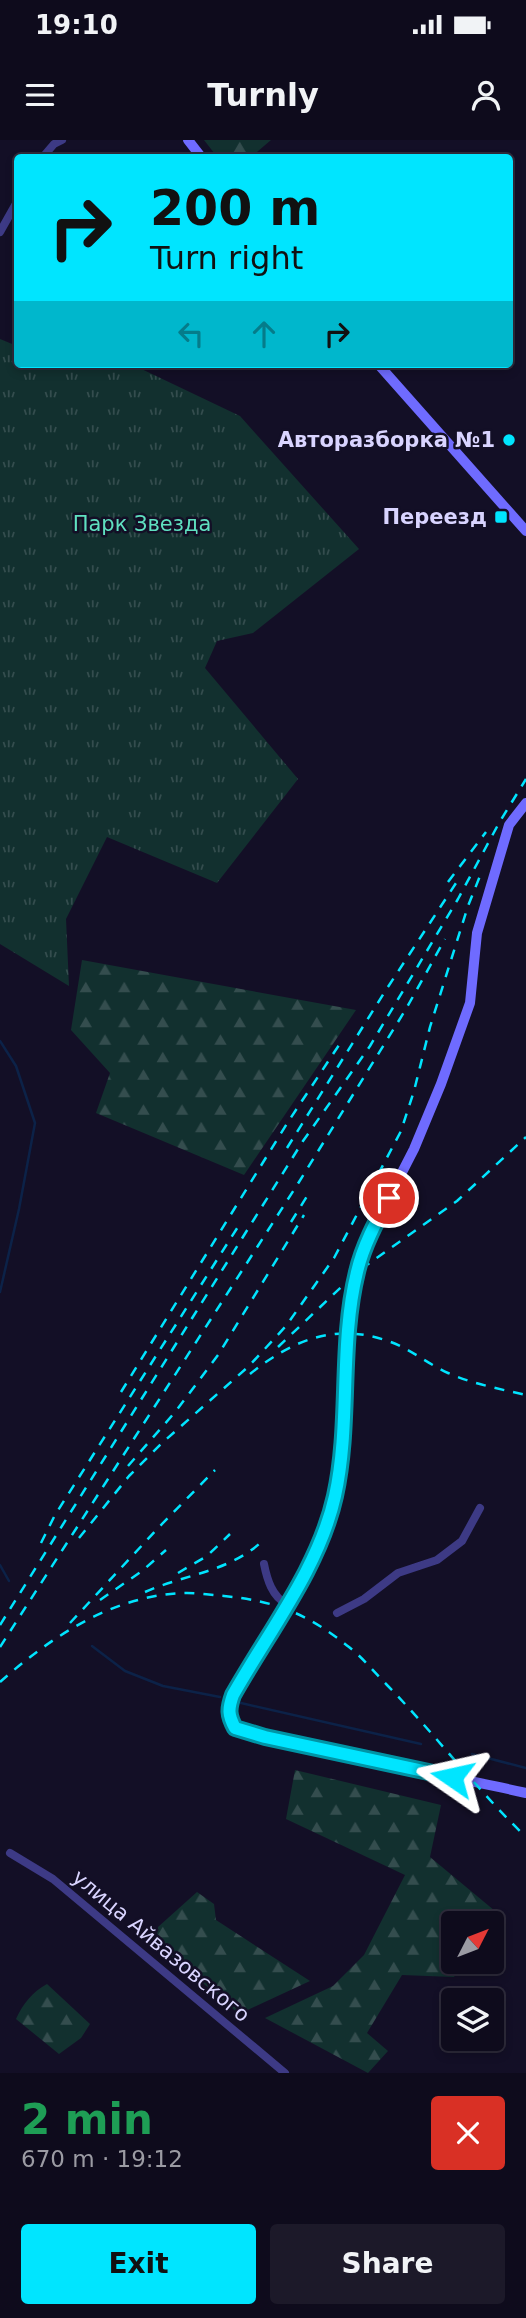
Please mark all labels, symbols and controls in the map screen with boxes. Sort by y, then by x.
text: 19:10 [35,10,118,40]
icon: menu [21,76,59,114]
text: Turnly [207,76,319,114]
icon: person [467,76,505,114]
text: 200 m [150,180,320,237]
icon: right [35,182,126,273]
text: Turn right [150,239,303,277]
icon: left [172,315,210,353]
icon: ahead [245,315,283,353]
icon: right [318,315,356,353]
place label: Авторазборка №1 [278,428,495,452]
marker: Авторазборка №1 [501,432,517,448]
place label: Переезд [383,505,487,529]
marker: Переезд [493,509,509,525]
park label: Парк Звезда [73,512,211,536]
pin [359,1168,419,1228]
icon: arrive [370,1179,408,1217]
position arrow [415,1740,489,1814]
street label: улица Айвазовского [68,1865,254,2027]
north arrow [441,1911,504,1974]
map controls [441,1911,504,2051]
button: layers [441,1988,504,2051]
text: 2 min [21,2095,153,2144]
button: close [431,2096,505,2170]
text: 670 m · 19:12 [21,2146,183,2172]
button: Exit [21,2224,256,2304]
button: Share [270,2224,505,2304]

